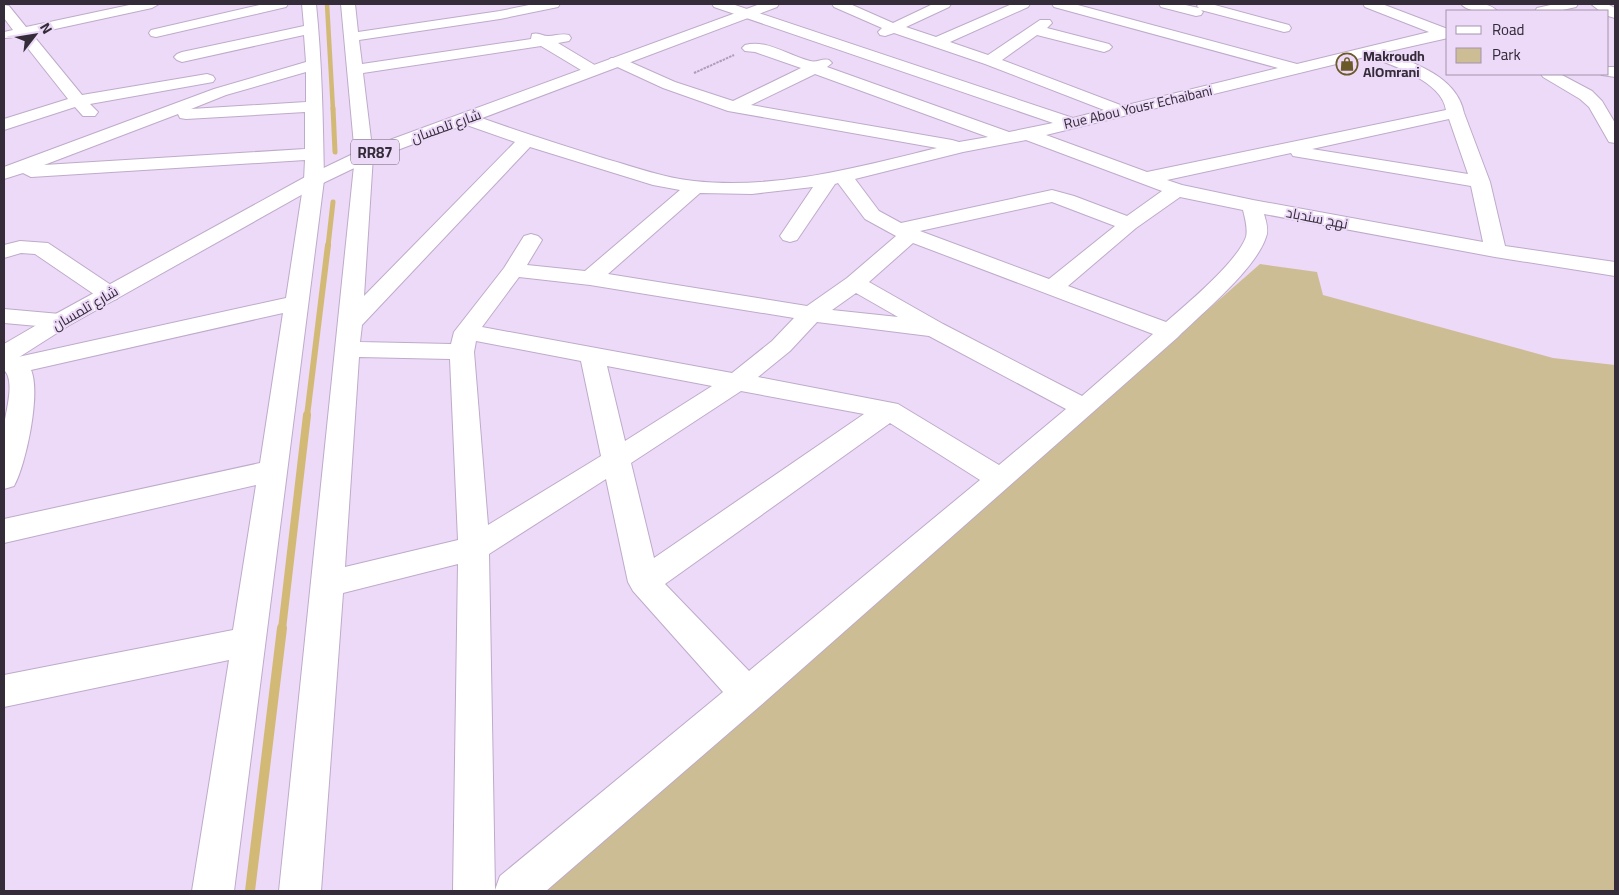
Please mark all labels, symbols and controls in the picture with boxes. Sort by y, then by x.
north arrow [10,10,60,60]
legend [1446,10,1609,75]
text: Road [1492,15,1525,44]
text: N [33,18,60,39]
text: Park [1492,40,1521,69]
place label: Makroudh AlOmrani [1363,43,1425,85]
shop icon: Makroudh AlOmrani [1335,52,1359,76]
street label: Rue Abou Yousr Echaibani [1061,77,1215,137]
street label: شارع تلمسان [407,101,485,151]
road number: RR87 [351,140,399,164]
street label: نهج سندباد [1284,199,1350,237]
street label: شارع تلمسان [47,278,123,338]

